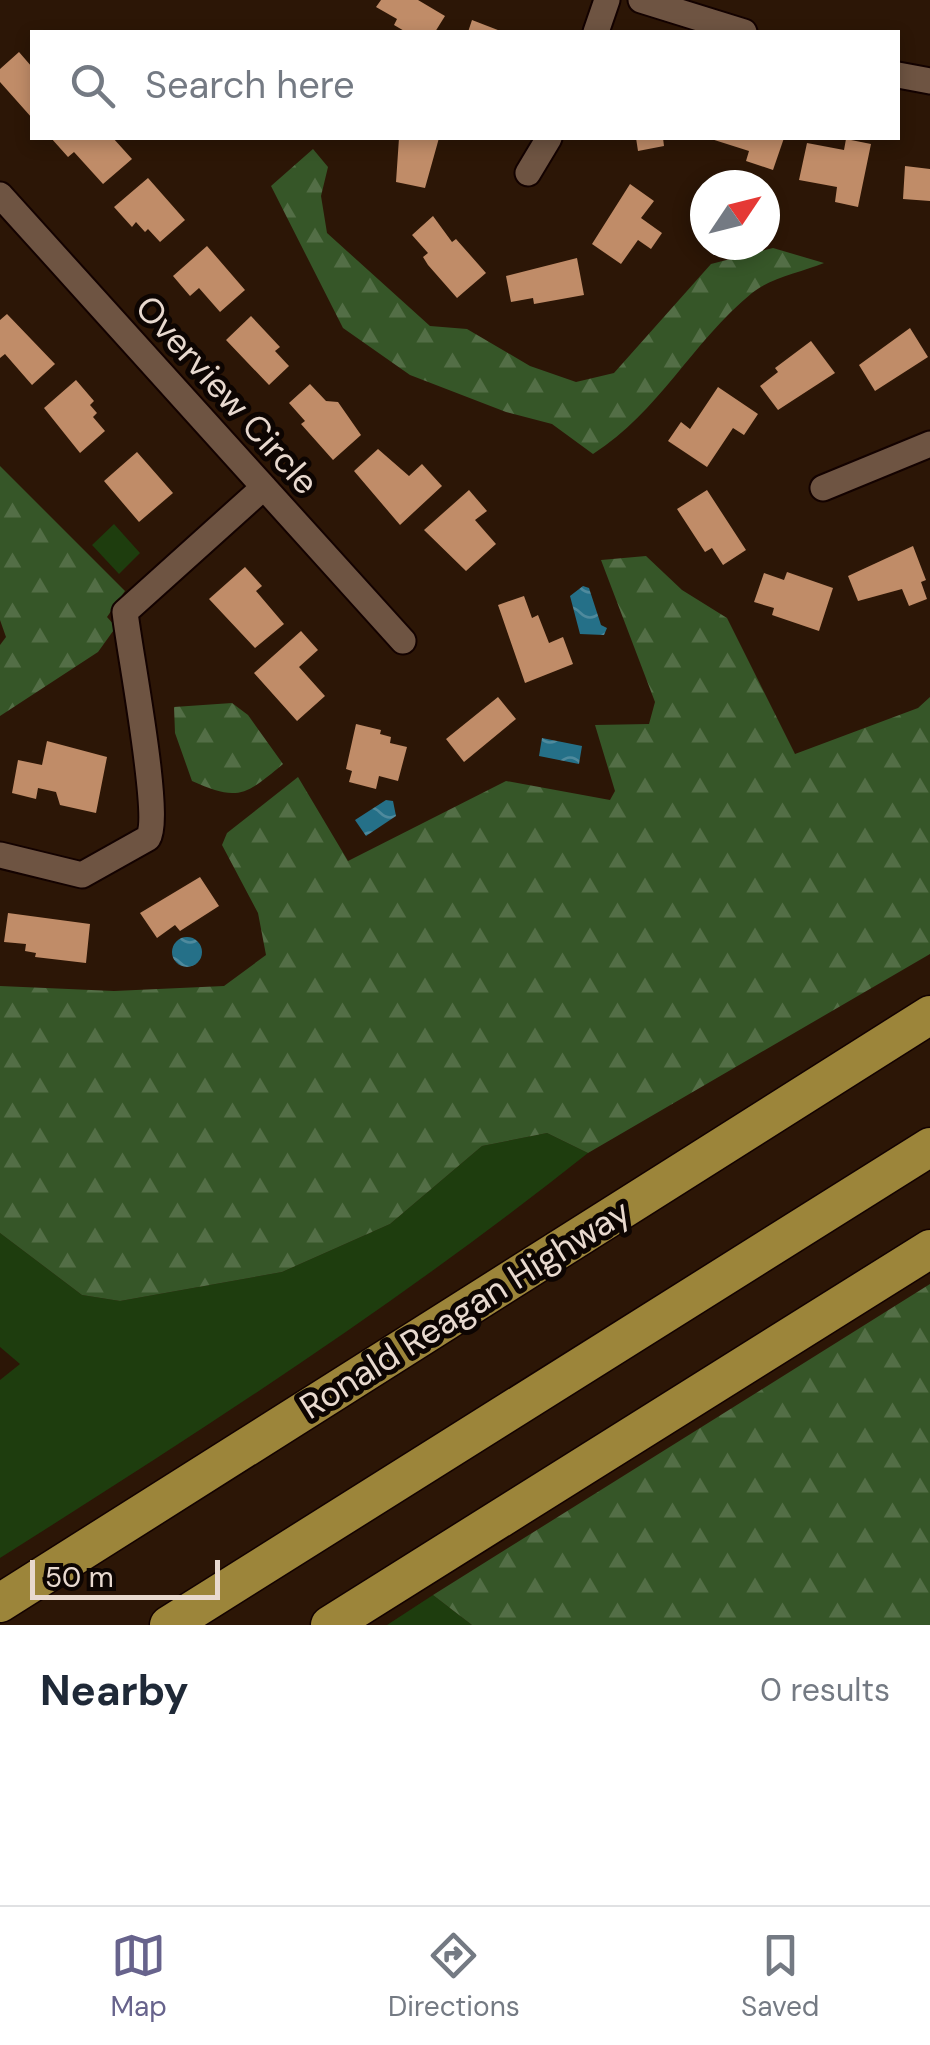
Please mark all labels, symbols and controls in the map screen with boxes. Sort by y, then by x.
search box [30,30,900,140]
icon: search [65,58,120,113]
text: Search here [145,60,355,110]
north arrow [690,170,780,260]
street label: Overview Circle [125,286,329,504]
street label: Ronald Reagan Highway [291,1188,639,1430]
scale bar [30,1555,220,1600]
text: 50 m [45,1559,114,1596]
text: Nearby [40,1663,189,1718]
text: 0 results [760,1669,890,1711]
tab: Map [111,1928,167,2025]
tab: Directions [388,1928,520,2025]
tab: Saved [741,1928,819,2025]

